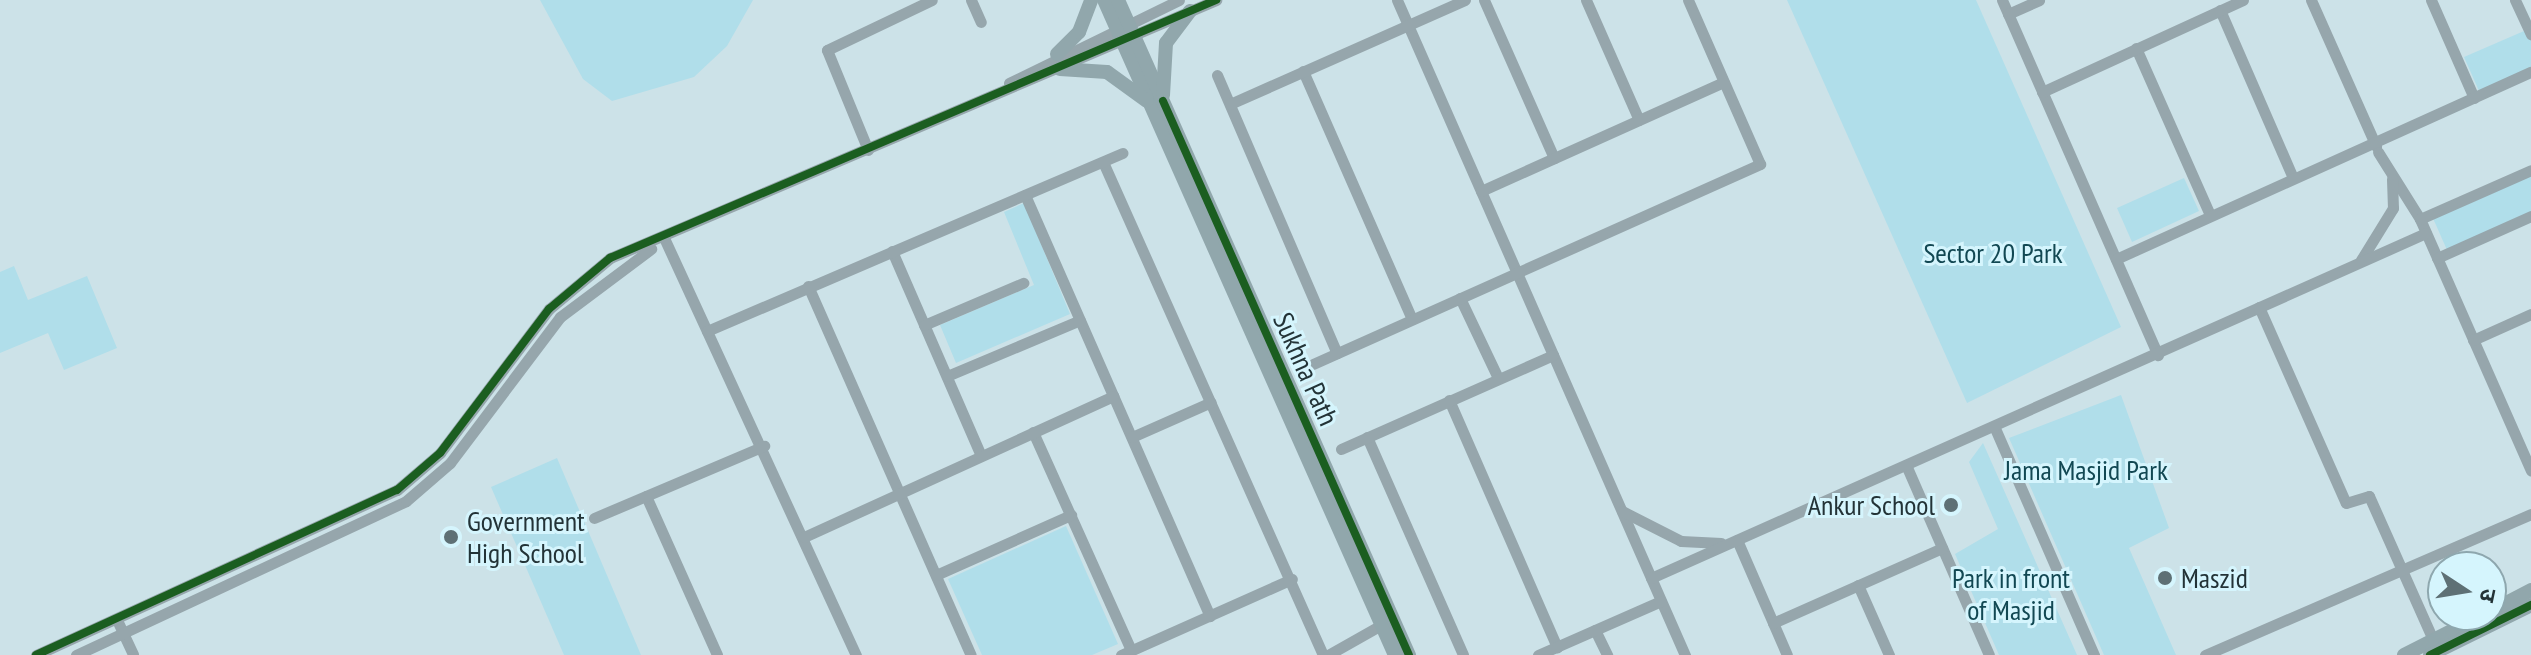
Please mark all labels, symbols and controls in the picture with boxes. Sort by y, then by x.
park label: Sector 20 Park [1923,236,2063,270]
street label: Sukhna Path [1266,307,1346,431]
park label: Jama Masjid Park [2004,453,2168,487]
place label: Ankur School [1808,488,1935,522]
marker: Ankur School [1942,496,1960,514]
place label: Government High School [467,504,585,570]
marker: Government High School [442,528,460,546]
north arrow [2427,551,2507,631]
park label: Park in front of Masjid [1952,561,2070,627]
place label: Maszid [2181,561,2248,595]
marker: Maszid [2156,569,2174,587]
text: उ [2473,586,2504,605]

